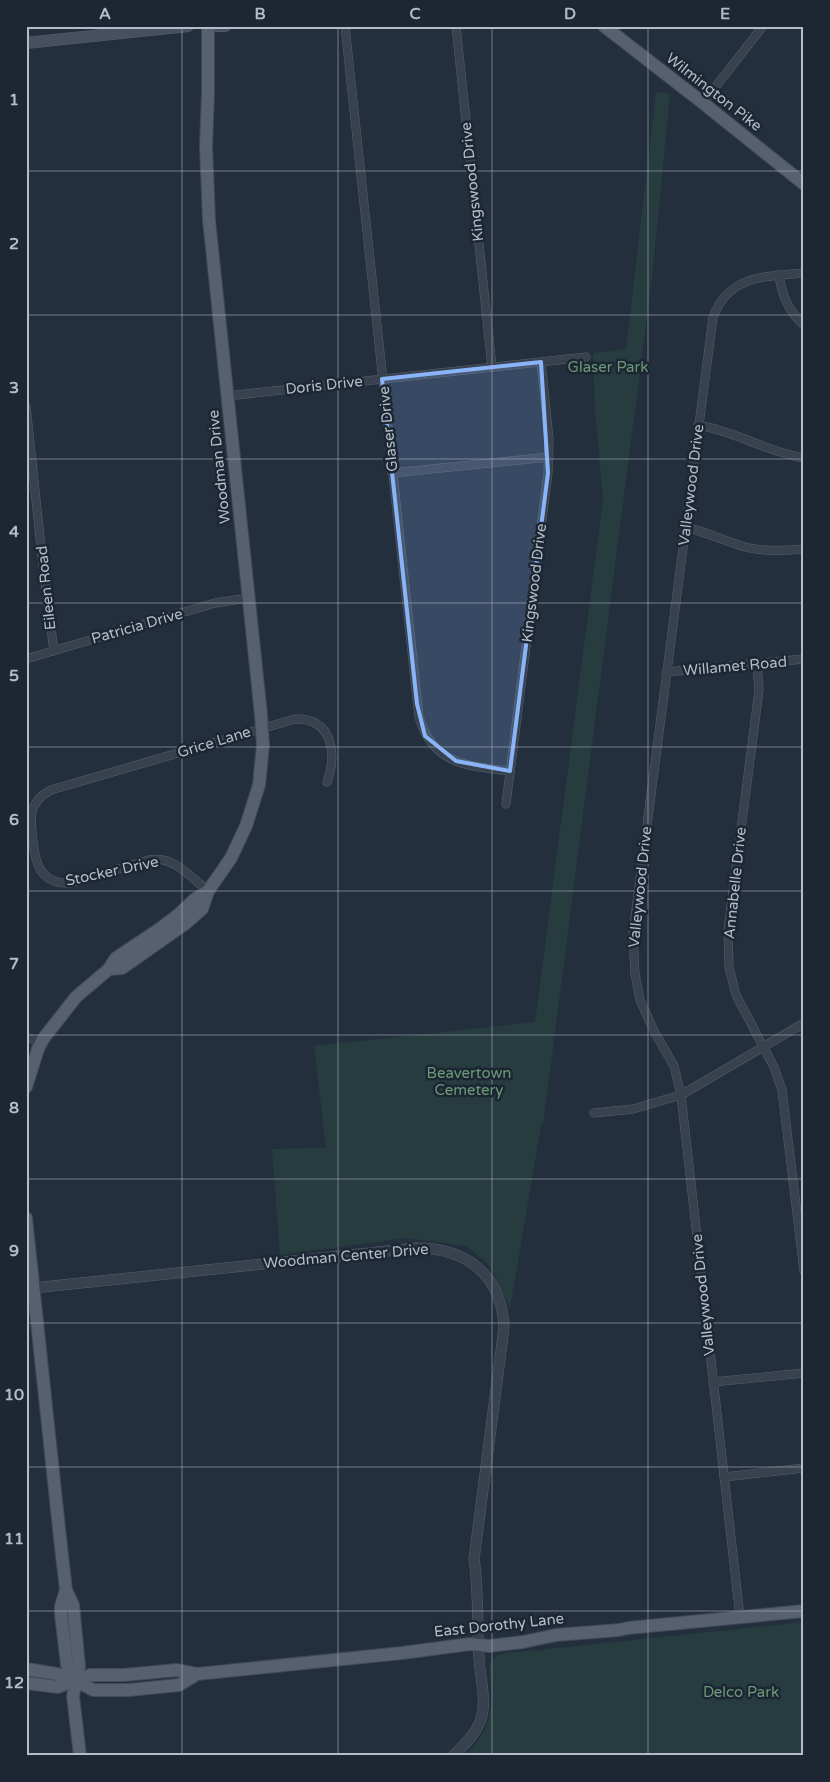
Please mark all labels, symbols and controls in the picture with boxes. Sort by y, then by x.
text: A [99,4,111,24]
text: B [254,4,266,24]
text: C [409,4,421,24]
text: D [564,4,576,24]
text: E [720,4,730,24]
street label: Wilmington Pike [663,49,765,135]
text: 1 [9,90,19,110]
street label: Kingswood Drive [457,121,487,243]
text: 2 [9,234,19,254]
park label: Glaser Park [568,358,648,376]
street label: Doris Drive [284,372,364,398]
text: 3 [9,378,19,398]
street label: Glaser Drive [375,385,401,473]
street label: Woodman Drive [204,409,234,525]
street label: Valleywood Drive [675,423,707,547]
text: 4 [9,522,19,542]
street label: Kingswood Drive [518,522,550,644]
street label: Eileen Road [33,545,59,631]
street label: Patricia Drive [89,604,185,648]
street label: Willamet Road [682,652,788,680]
text: 5 [9,666,19,686]
street label: Grice Lane [175,722,253,762]
text: 6 [9,810,19,830]
street label: Valleywood Drive [625,825,655,949]
street label: Annabelle Drive [720,826,750,940]
street label: Stocker Drive [64,852,160,890]
text: 7 [9,954,19,974]
park label: Beavertown Cemetery [427,1064,511,1099]
text: 8 [9,1098,19,1118]
street label: Valleywood Drive [688,1233,718,1357]
street label: Woodman Center Drive [263,1240,429,1272]
text: 9 [9,1241,19,1261]
text: 10 [4,1385,24,1405]
text: 11 [4,1529,24,1549]
street label: East Dorothy Lane [433,1609,565,1641]
text: 12 [4,1673,24,1693]
park label: Delco Park [703,1683,779,1701]

